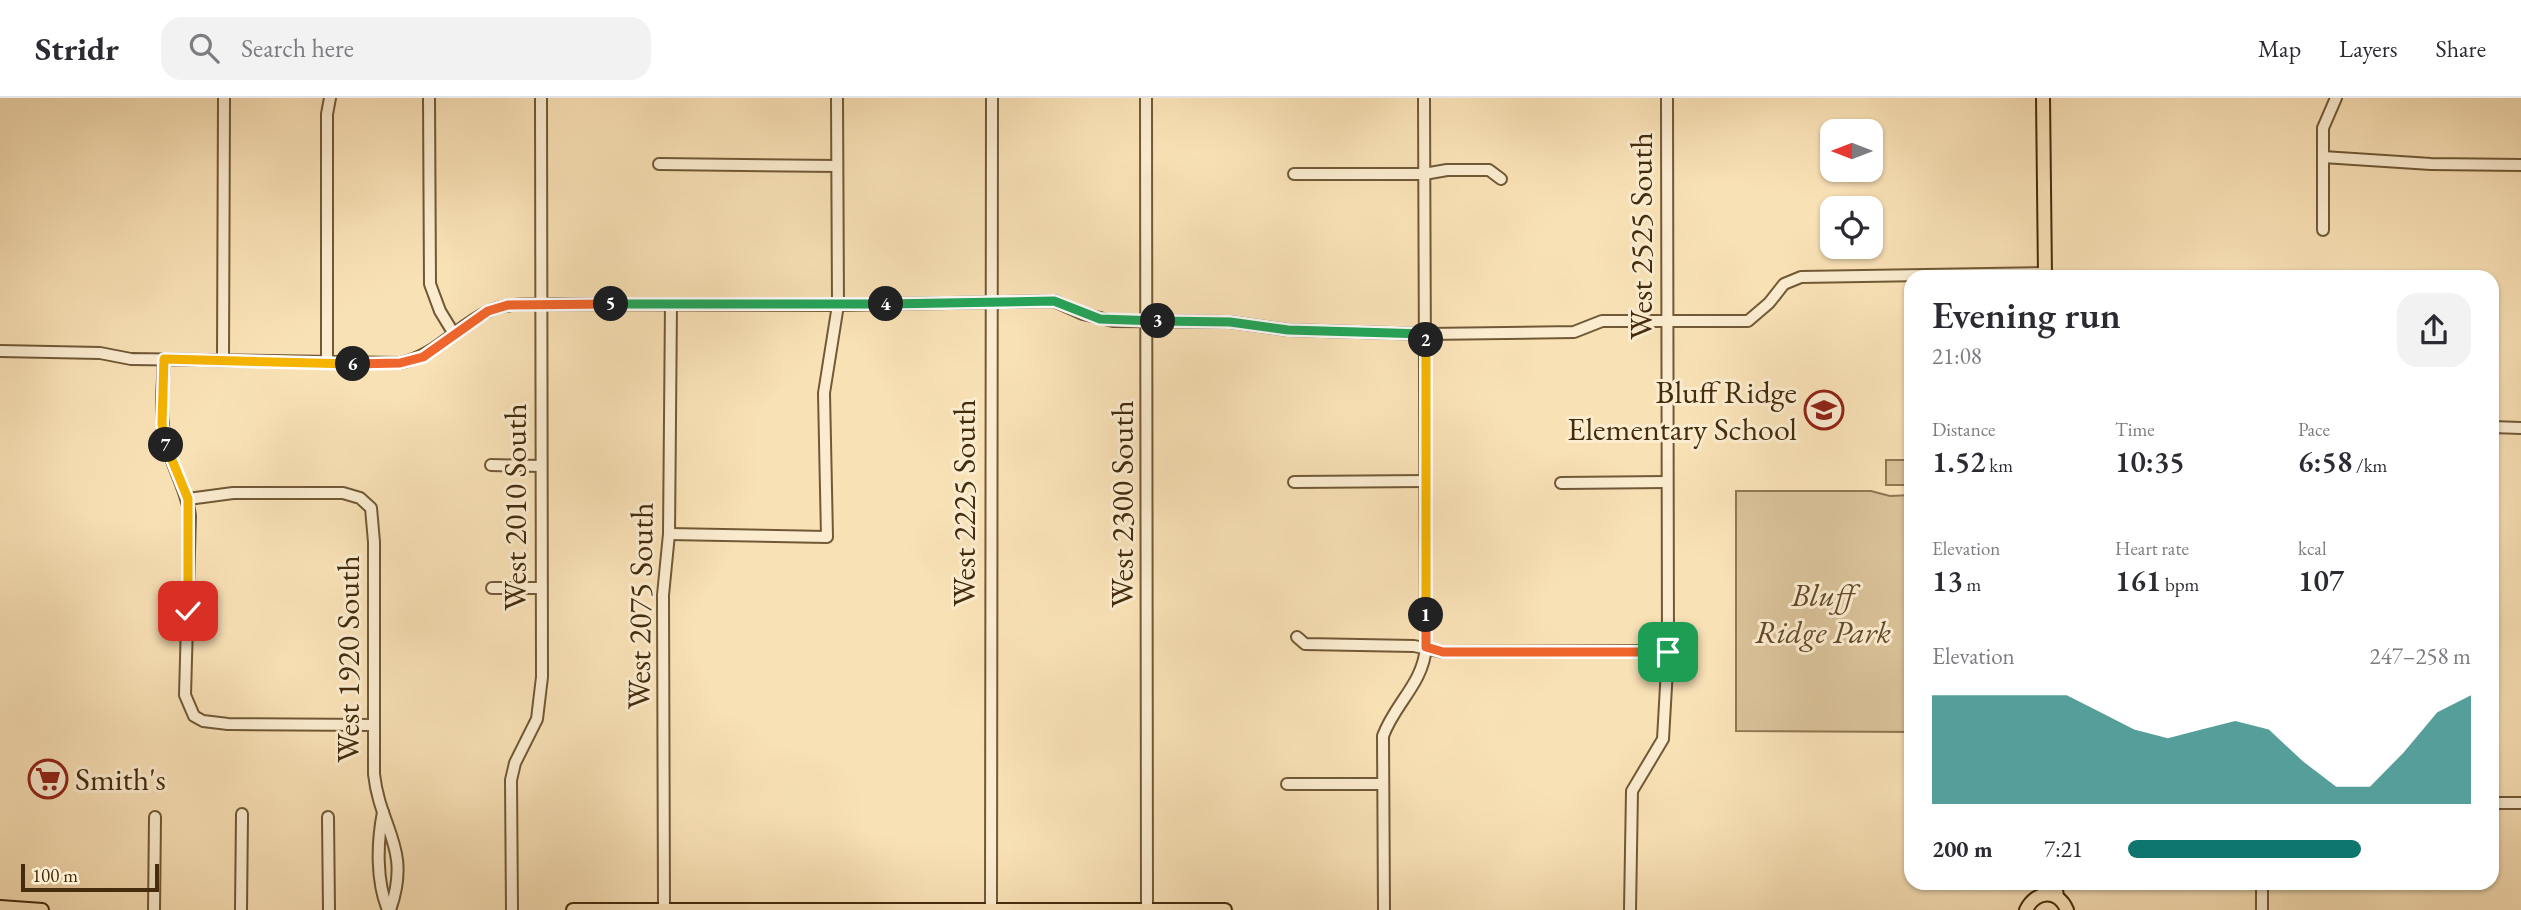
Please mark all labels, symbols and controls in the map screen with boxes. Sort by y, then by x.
search box [161,17,651,80]
text: Stridr [35,27,119,70]
icon: search [185,29,223,67]
text: Search here [241,31,354,65]
text: Map [2258,33,2301,64]
text: Layers [2339,33,2398,64]
text: Share [2436,33,2486,64]
north arrow [1820,119,1883,182]
map controls [1820,119,1883,259]
street label: West 2525 South [1620,132,1662,340]
button: locate [1820,196,1883,259]
pin: 5 [594,286,628,322]
pin: 4 [868,286,903,322]
text: Evening run [1932,290,2121,339]
text: 5 [605,291,616,316]
text: 4 [880,291,891,316]
button: share [2397,293,2471,367]
pin: 3 [1140,304,1176,339]
text: 3 [1152,308,1163,333]
pin: 2 [1408,322,1444,358]
text: 2 [1420,327,1431,352]
text: 21:08 [1932,341,1982,371]
pin: 6 [336,346,370,382]
text: 6 [347,351,358,376]
place label: Bluff Ridge Elementary School [1567,371,1797,450]
school or university icon: Bluff Ridge Elementary School [1803,389,1845,431]
street label: West 2225 South [943,399,985,607]
street label: West 2300 South [1101,400,1143,608]
street label: West 2010 South [494,403,536,611]
text: Distance [1932,417,1995,442]
text: Time [2115,417,2155,442]
text: Pace [2298,417,2330,442]
pin: 7 [148,428,184,462]
text: 7 [160,432,171,457]
text: 1.52 [1932,442,1985,481]
text: 10:35 [2115,442,2185,481]
text: 6:58 [2298,442,2352,481]
text: km [1985,453,2013,478]
text: /km [2352,453,2387,478]
street label: West 2075 South [617,502,663,710]
text: Elevation [1932,536,2000,561]
text: Heart rate [2115,536,2189,561]
text: kcal [2298,536,2327,561]
street label: West 1920 South [327,555,369,763]
text: 13 [1932,561,1963,600]
text: 161 [2115,561,2161,600]
text: 107 [2298,561,2344,600]
text: m [1963,572,1981,597]
text: bpm [2161,572,2199,597]
park label: Bluff Ridge Park [1755,574,1892,653]
pin [158,581,218,641]
icon: check [169,592,207,630]
pin: 1 [1408,598,1444,632]
text: 1 [1420,602,1431,627]
pin [1638,622,1698,682]
icon: arrive [1649,633,1687,671]
text: Elevation [1932,641,2015,671]
text: 247–258 m [2370,641,2471,671]
supermarket icon: Smith's [27,758,69,800]
place label: Smith's [75,758,166,800]
text: 200 m [1932,834,1993,864]
text: 7:21 [2044,834,2083,864]
scale bar [21,861,159,893]
text: 100 m [32,863,78,888]

